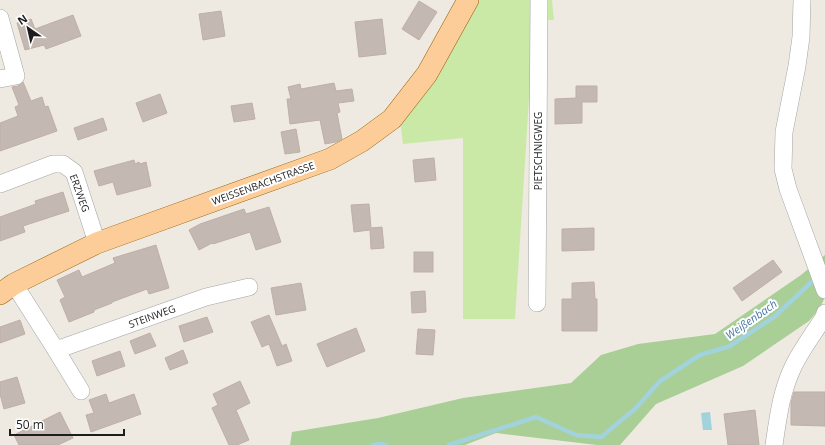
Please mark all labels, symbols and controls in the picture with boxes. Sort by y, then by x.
north arrow [8,8,48,48]
text: N [14,11,30,28]
street label: PIETSCHNIGWEG [531,112,545,190]
street label: WEISSENBACHSTRASSE [210,158,316,208]
street label: ERZWEG [67,172,93,214]
water label: Weißenbach [722,296,780,342]
street label: STEINWEG [127,301,177,331]
scale bar [10,411,124,437]
text: 50 m [16,416,44,433]

